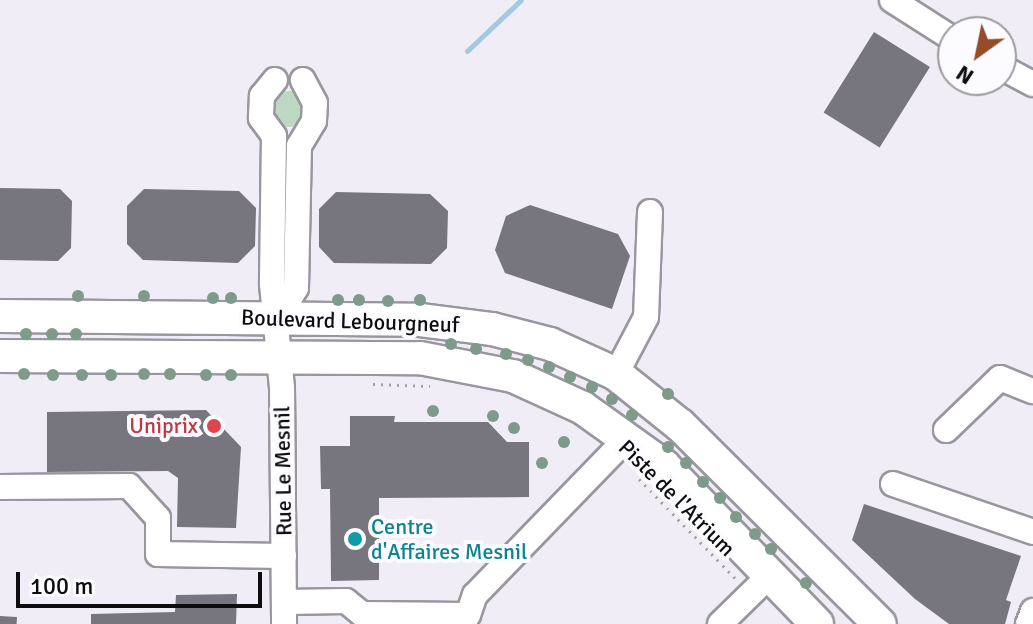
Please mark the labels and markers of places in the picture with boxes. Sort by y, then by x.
place label: Uniprix [129,413,198,439]
marker: Uniprix [205,417,223,435]
place label: Centre d'Affaires Mesnil [371,513,528,564]
marker: Centre d'Affaires Mesnil [346,530,364,548]

